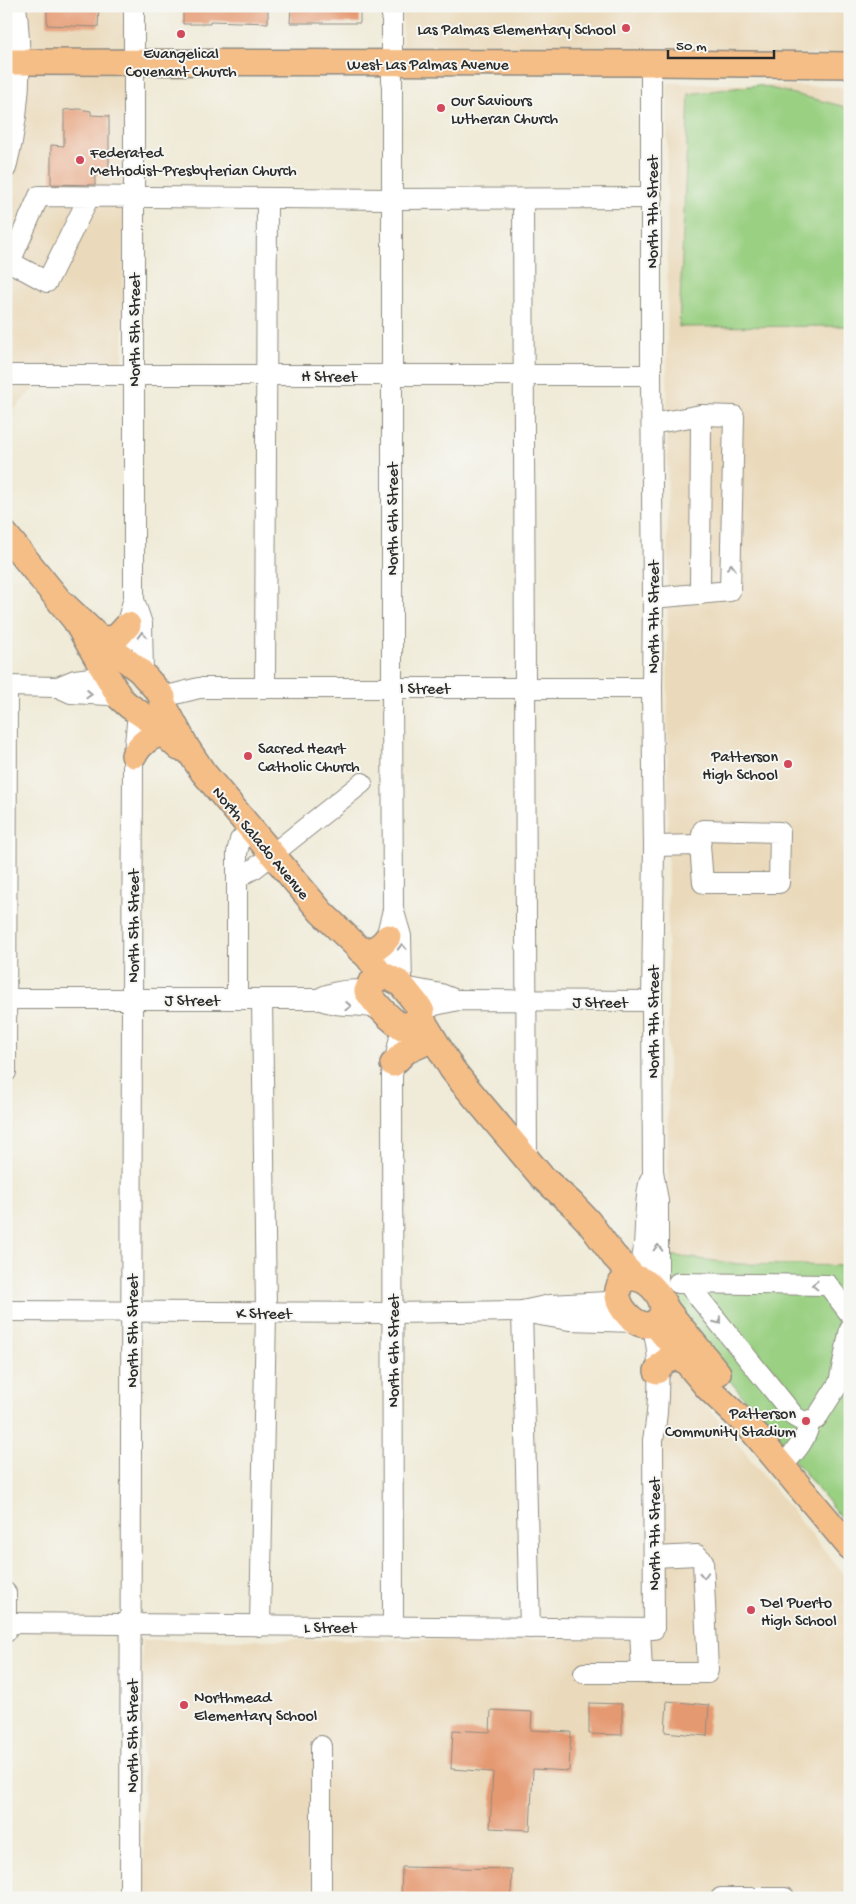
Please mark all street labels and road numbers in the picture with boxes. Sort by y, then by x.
street label: West Las Palmas Avenue [347,57,510,76]
street label: North 7th Street [645,154,664,269]
street label: North 5th Street [127,272,146,387]
street label: H Street [301,369,358,388]
street label: North 6th Street [385,461,404,576]
street label: North 7th Street [646,559,665,674]
street label: I Street [400,681,452,700]
street label: North Salado Avenue [207,784,313,905]
street label: North 5th Street [126,868,145,983]
street label: North 7th Street [646,964,665,1079]
street label: J Street [165,993,221,1012]
street label: J Street [573,995,629,1014]
street label: North 5th Street [125,1273,144,1388]
street label: North 6th Street [386,1293,405,1408]
street label: K Street [236,1306,293,1325]
street label: North 7th Street [647,1476,666,1591]
street label: L Street [304,1620,358,1639]
street label: North 5th Street [125,1678,144,1793]

